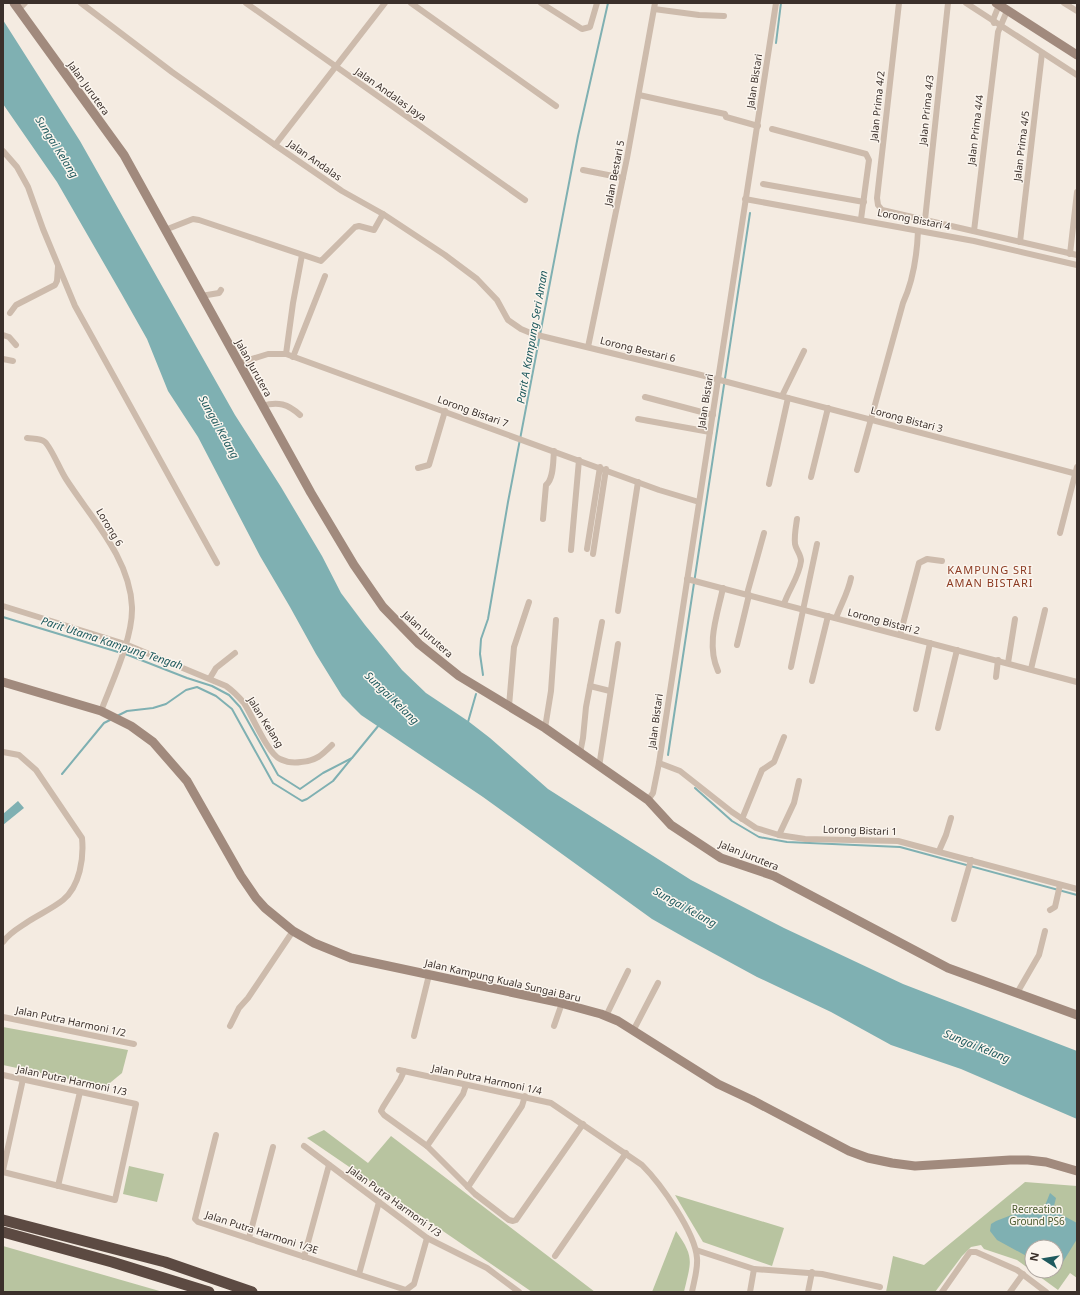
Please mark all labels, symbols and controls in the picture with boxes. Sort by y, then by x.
street label: Jalan Bistari [743,53,765,110]
street label: Jalan Jurutera [64,57,113,118]
street label: Jalan Andalas Jaya [352,64,430,124]
street label: Jalan Prima 4/2 [866,70,888,143]
street label: Jalan Prima 4/3 [915,74,937,147]
street label: Jalan Prima 4/4 [964,94,986,167]
street label: Jalan Prima 4/5 [1010,110,1032,183]
water label: Sungai Kelang [32,113,83,181]
street label: Jalan Andalas [285,136,345,184]
street label: Jalan Bestari 5 [601,139,627,208]
street label: Lorong Bistari 4 [876,205,952,233]
water label: Parit A Kampung Seri Aman [512,269,551,405]
street label: Lorong Bestari 6 [599,333,678,365]
street label: Jalan Jurutera [232,336,275,399]
street label: Jalan Bistari [694,373,716,430]
water label: Sungai Kelang [196,392,243,462]
street label: Lorong Bistari 7 [436,392,511,430]
street label: Lorong Bistari 3 [869,403,945,435]
street label: Lorong 6 [93,505,127,549]
district label: KAMPUNG SRI AMAN BISTARI [946,562,1034,590]
street label: Lorong Bistari 2 [846,605,922,637]
street label: Jalan Jurutera [399,607,456,660]
water label: Parit Utama Kampung Tengah [39,612,185,673]
water label: Sungai Kelang [362,668,423,728]
street label: Jalan Kelang [244,693,287,750]
street label: Jalan Bistari [644,693,666,750]
street label: Lorong Bistari 1 [823,822,897,838]
street label: Jalan Jurutera [716,836,781,873]
water label: Sungai Kelang [651,883,720,930]
street label: Jalan Kampung Kuala Sungai Baru [423,955,582,1005]
street label: Jalan Putra Harmoni 1/2 [14,1002,128,1040]
water label: Sungai Kelang [942,1025,1013,1066]
street label: Jalan Putra Harmoni 1/4 [430,1060,544,1098]
street label: Jalan Putra Harmoni 1/3 [15,1061,129,1099]
street label: Jalan Putra Harmoni 1/3 [345,1162,445,1240]
park label: Recreation Ground PS6 [1009,1202,1065,1228]
street label: Jalan Putra Harmoni 1/3E [203,1207,320,1257]
north arrow [1024,1239,1064,1279]
text: N [1025,1251,1042,1263]

